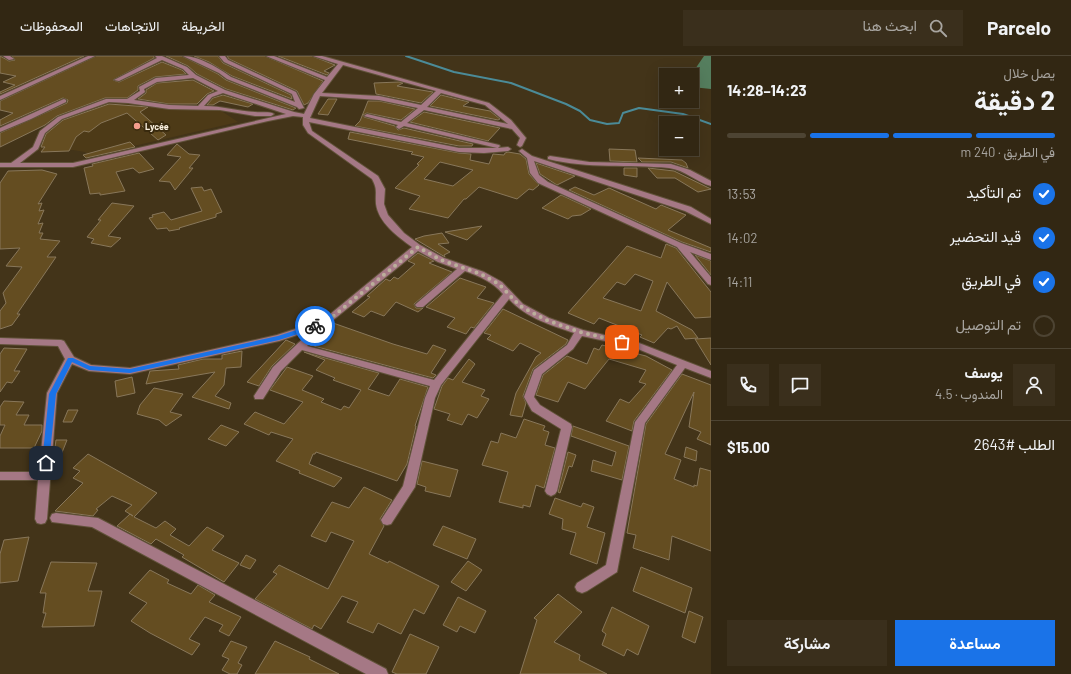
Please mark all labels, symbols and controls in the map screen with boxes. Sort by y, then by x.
search box [683,10,963,46]
text: ابحث هنا [863,16,917,34]
text: Parcelo [987,16,1051,39]
text: المحفوظات [20,17,83,34]
text: الاتجاهات [105,17,159,34]
text: الخريطة [181,17,225,34]
icon: search [927,17,949,39]
text: يصل خلال [1004,65,1055,81]
map controls [659,68,699,156]
button: + [659,68,699,108]
text: 14:23–14:28 [727,81,807,99]
text: 2 دقيقة [974,84,1055,115]
button: − [659,116,699,156]
marker: Lycée [132,121,142,131]
place label: Lycée [145,121,169,132]
text: في الطريق · 240 m [961,144,1055,160]
text: تم التأكيد [966,183,1021,201]
icon: check [1033,183,1055,205]
text: 13:53 [727,186,756,202]
text: قيد التحضير [950,227,1021,245]
icon: check [1033,227,1055,249]
text: 14:02 [727,230,757,246]
text: في الطريق [961,271,1021,289]
icon: check [1033,271,1055,293]
text: 14:11 [727,274,752,290]
courier [295,306,335,346]
icon: bike [304,315,326,337]
text: تم التوصيل [955,315,1021,333]
pin [605,325,639,359]
icon: bag [611,331,633,353]
text: يوسف [965,363,1003,381]
button: phone [727,364,769,406]
button: chat [779,364,821,406]
button: person [1013,364,1055,406]
text: المندوب · 4.5 [935,386,1003,402]
text: الطلب #2643 [974,435,1055,453]
text: $15.00 [727,438,770,456]
pin [29,446,63,480]
icon: home [35,452,57,474]
button: مشاركة [727,620,887,666]
button: مساعدة [895,620,1055,666]

